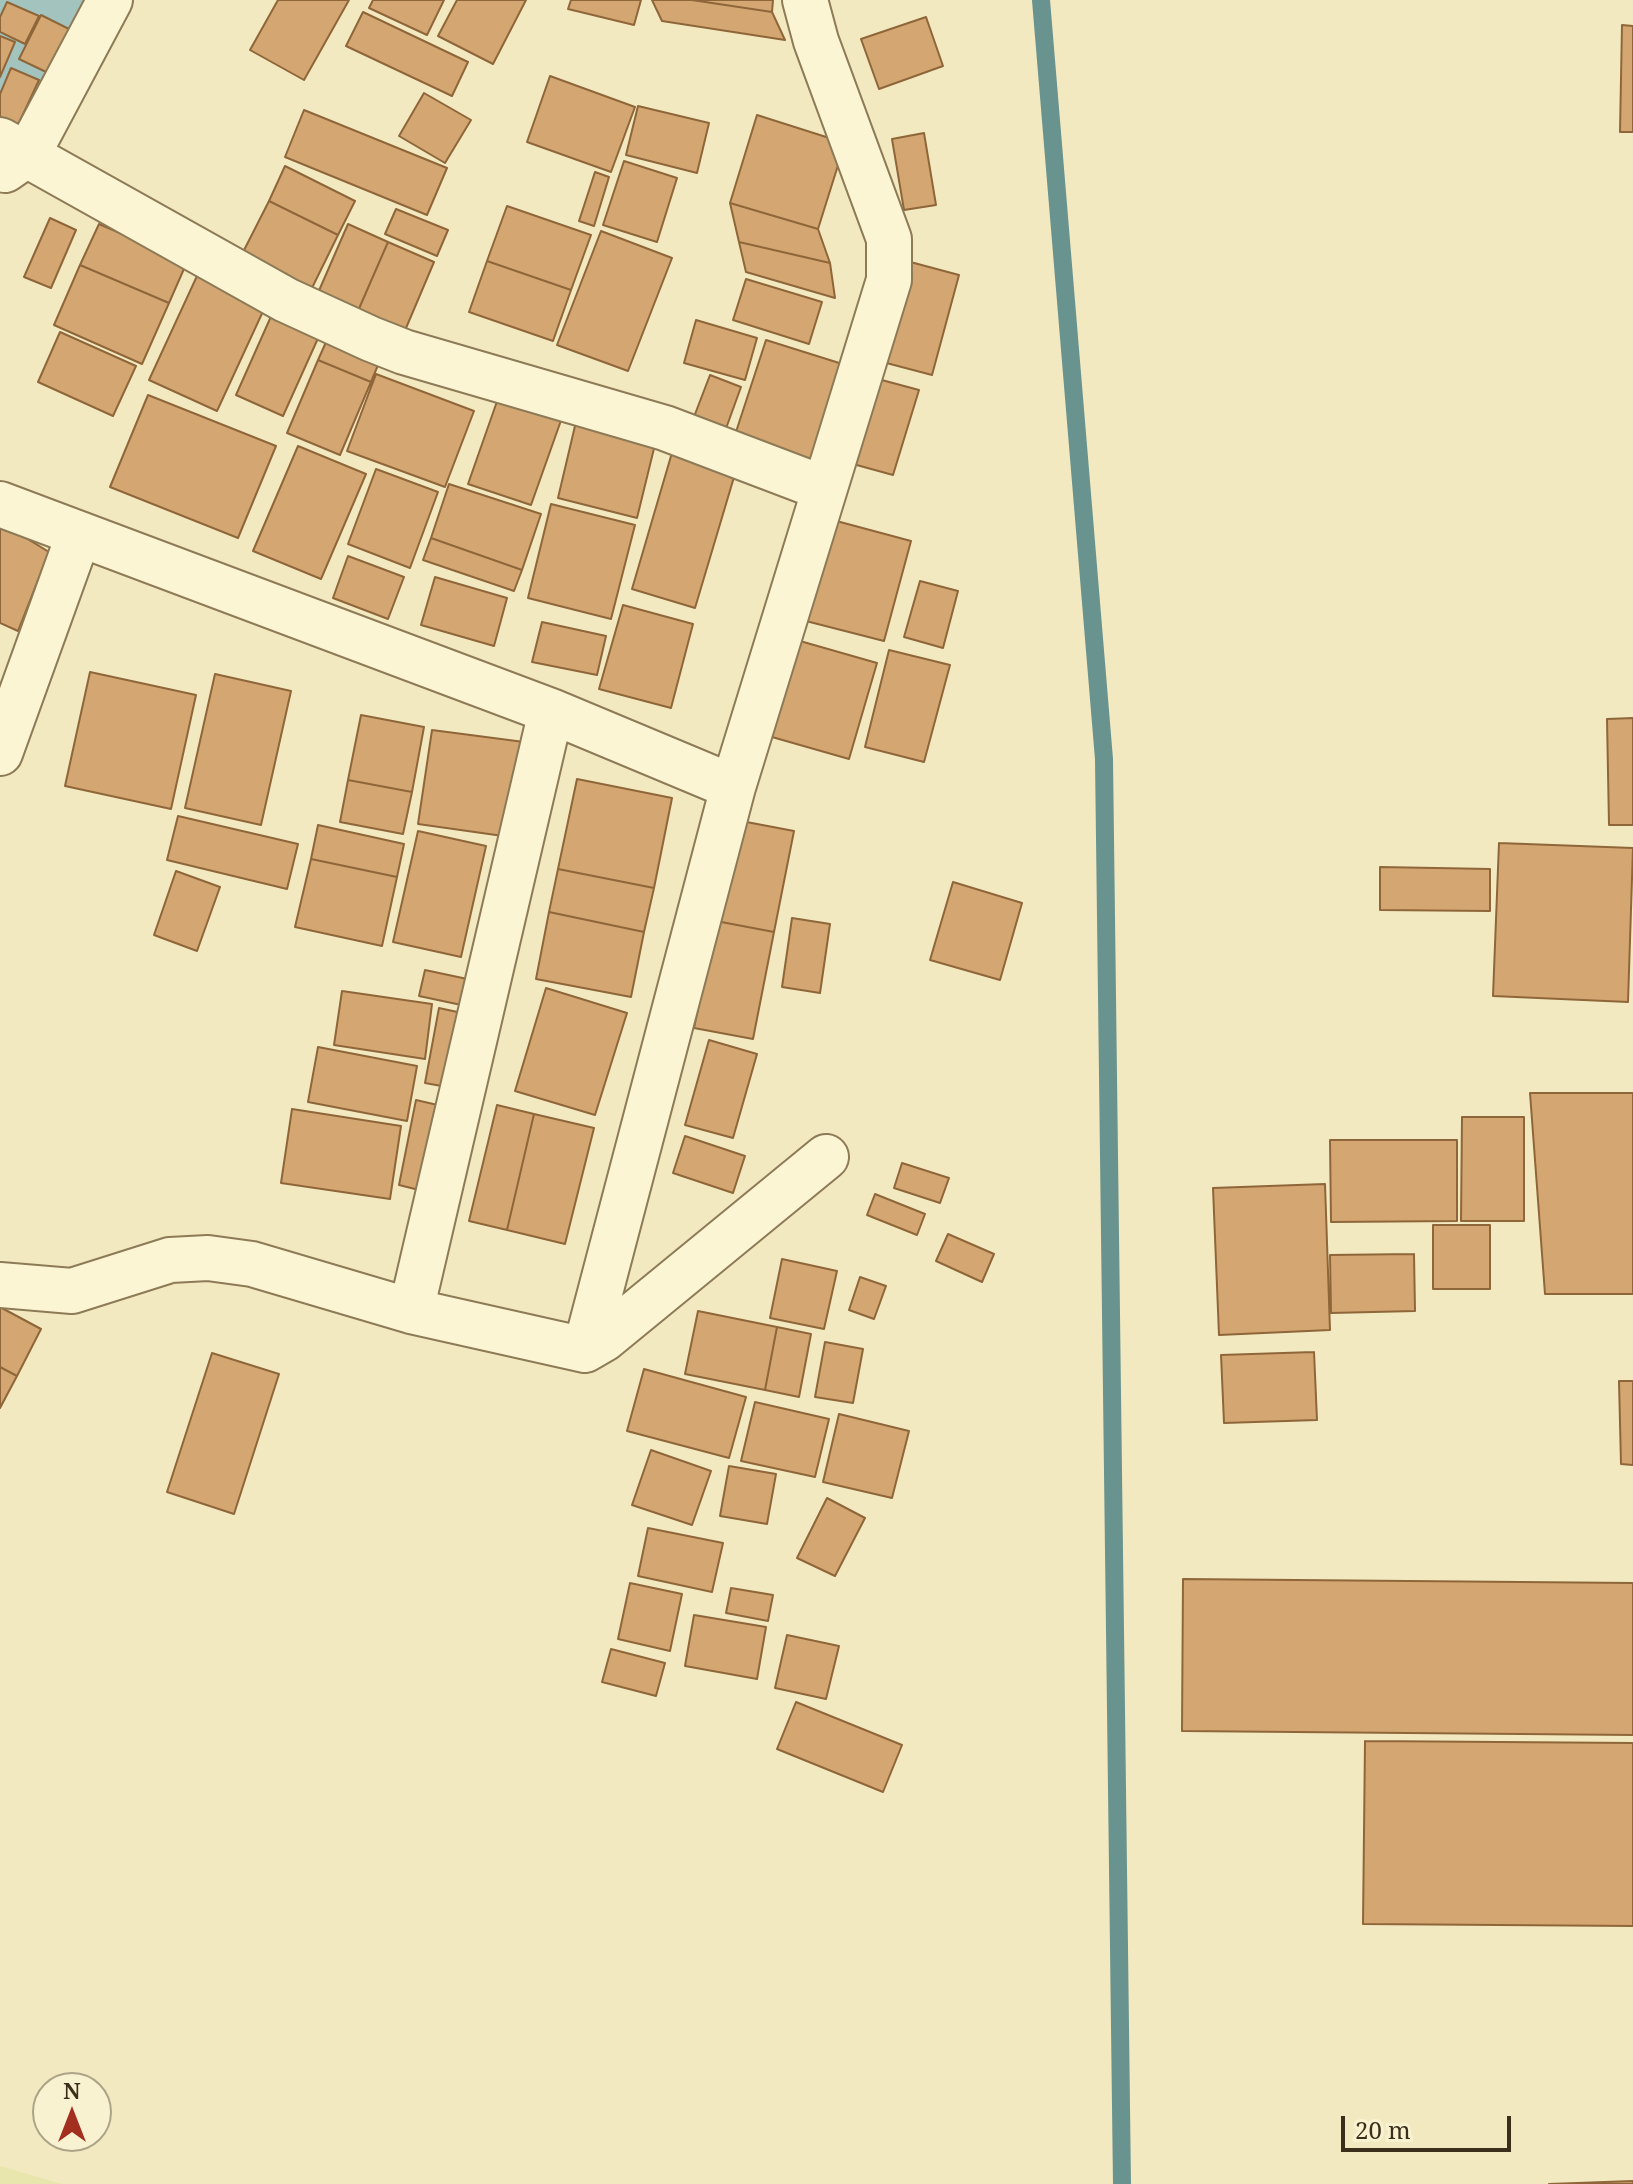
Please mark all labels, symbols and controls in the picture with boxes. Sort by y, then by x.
north arrow [32,2072,112,2152]
text: N [63,2075,81,2105]
scale bar [1345,2100,1515,2150]
text: 20 m [1355,2113,1411,2146]

